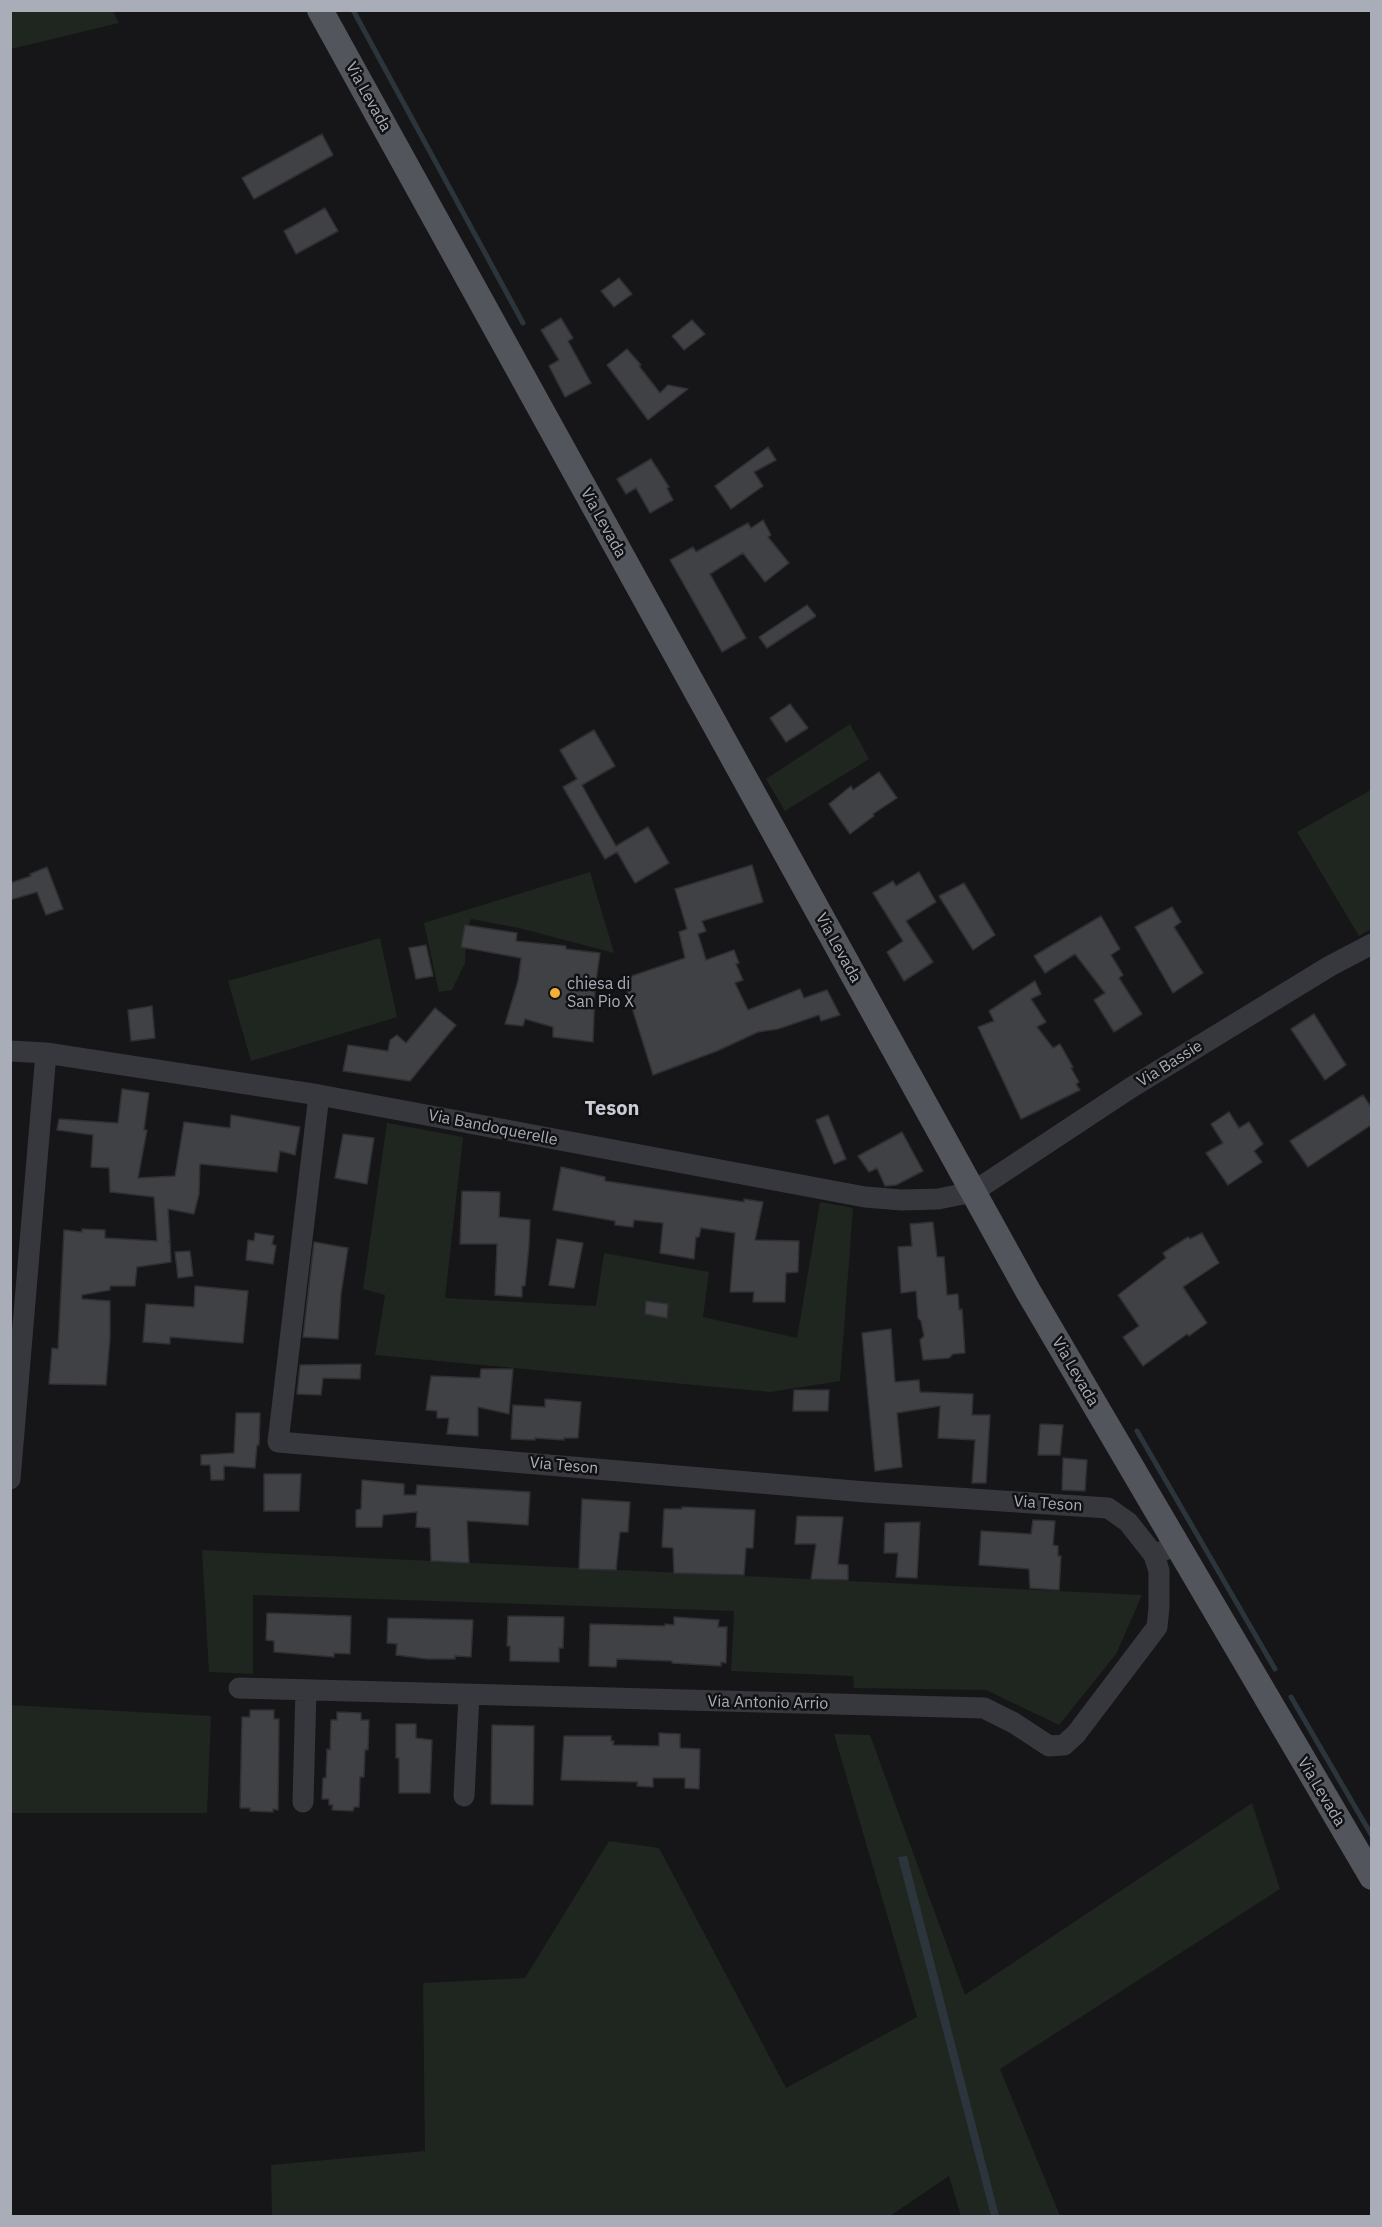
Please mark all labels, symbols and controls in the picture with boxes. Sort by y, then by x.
street label: Via Levada [341,59,395,135]
street label: Via Levada [576,485,630,561]
street label: Via Levada [811,910,865,986]
place label: chiesa di San Pio X [567,974,634,1012]
marker: chiesa di San Pio X [548,986,562,1000]
street label: Via Bassie [1134,1036,1206,1092]
district label: Teson [585,1097,639,1121]
street label: Via Bandoquerelle [427,1106,559,1150]
street label: Via Levada [1048,1334,1102,1410]
street label: Via Teson [529,1453,599,1479]
street label: Via Teson [1013,1492,1083,1516]
street label: Via Antonio Arrio [707,1692,829,1714]
street label: Via Levada [1293,1754,1349,1830]

